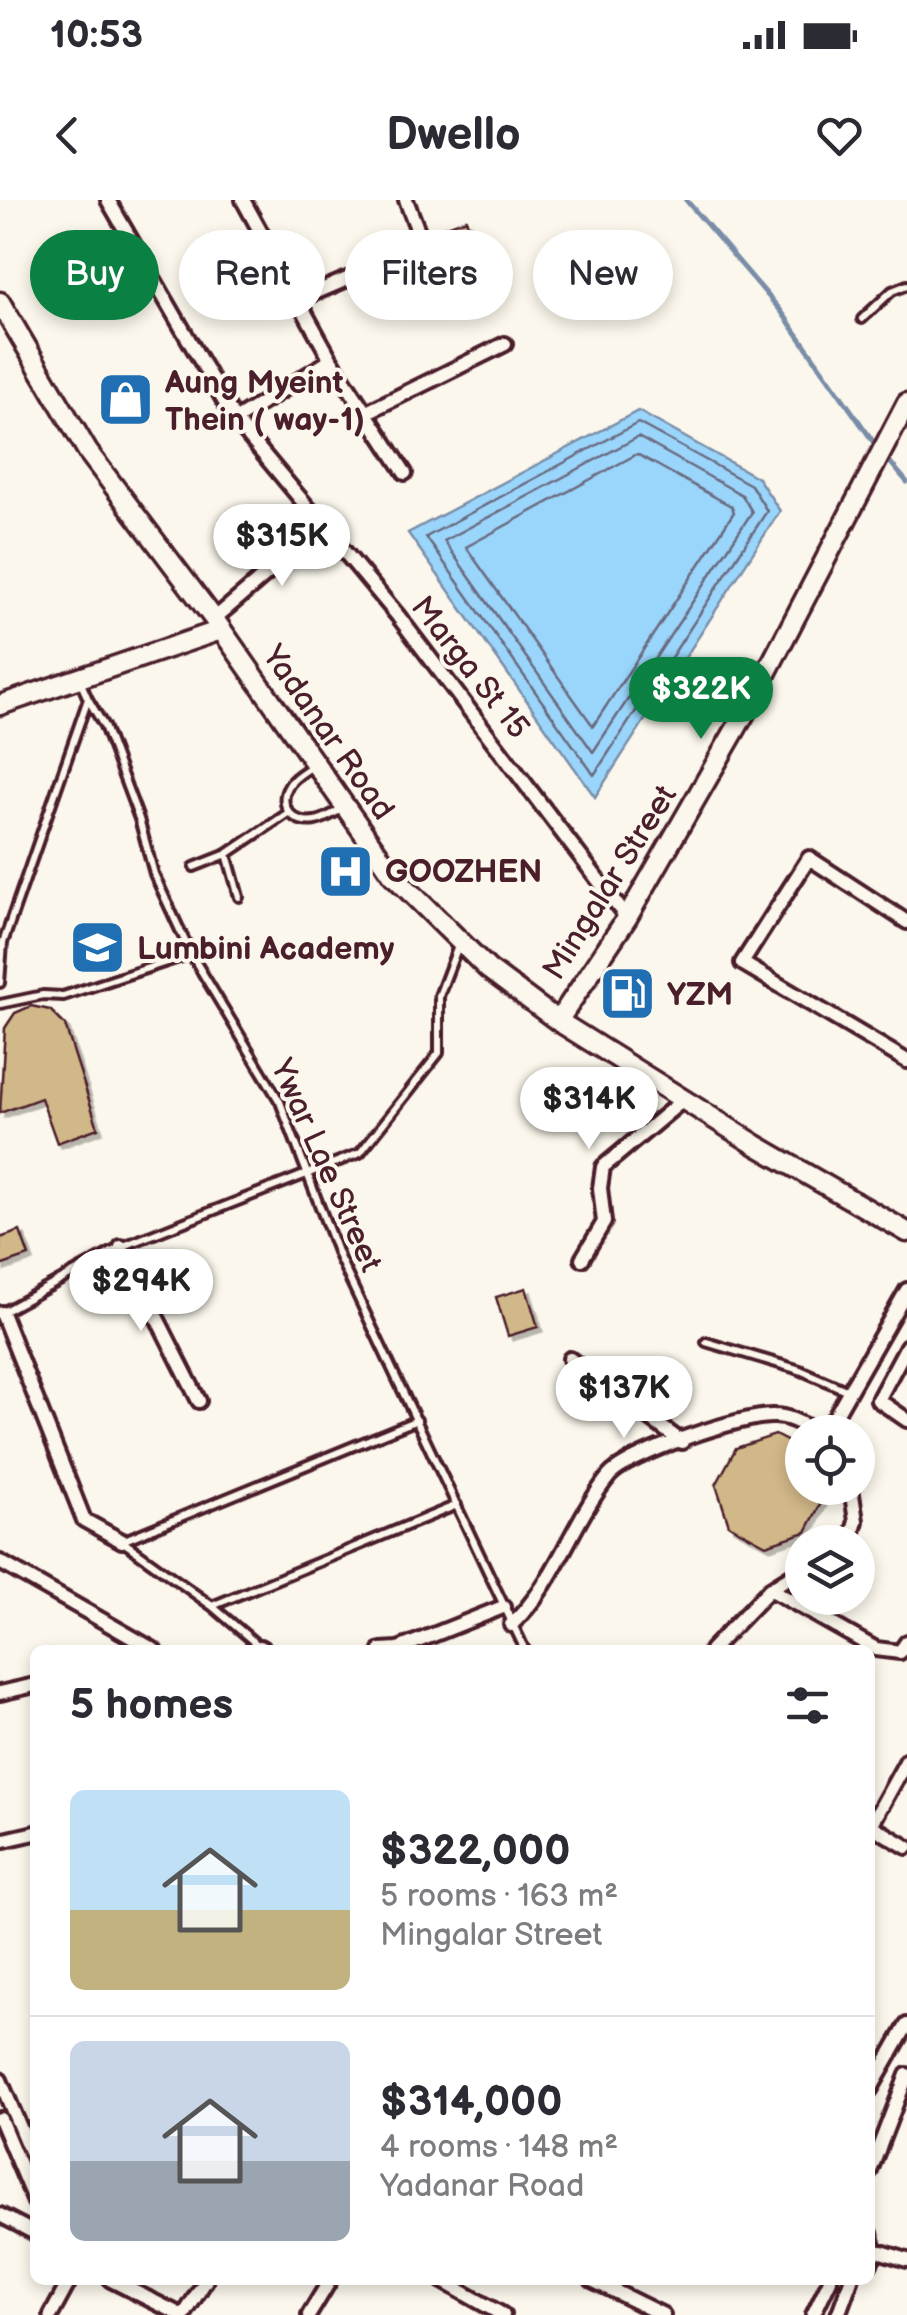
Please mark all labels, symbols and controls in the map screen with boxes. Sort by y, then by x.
text: 10:53 [50,13,143,58]
icon: back [40,108,95,163]
text: Dwello [386,108,521,163]
icon: heart [812,108,867,163]
chip: Buy [30,230,159,320]
chip: Rent [179,230,325,320]
chip: Filters [345,230,513,320]
chip: New [533,230,673,320]
place label: Aung Myeint Thein ( way-1) [164,364,365,440]
shop icon: Aung Myeint Thein ( way-1) [96,370,156,430]
pin: $315K [212,504,352,589]
text: $315K [235,517,329,556]
street label: Marga St 15 [402,589,537,747]
street label: Yadanar Road [253,637,402,828]
pin: $322K [631,657,771,742]
text: $322K [651,670,751,709]
street label: Mingalar Street [535,778,686,987]
hospital icon: GOOZHEN [316,841,376,901]
place label: GOOZHEN [385,853,542,892]
school or university icon: Lumbini Academy [68,918,128,978]
place label: Lumbini Academy [137,930,395,969]
fuel station icon: YZM [598,964,658,1024]
place label: YZM [667,976,733,1015]
street label: Ywar Lae Street [261,1052,390,1278]
pin: $314K [519,1067,659,1152]
text: $314K [542,1080,636,1119]
pin: $294K [71,1249,211,1334]
text: $294K [91,1262,191,1301]
pin: $137K [554,1356,694,1441]
text: $137K [578,1369,670,1408]
map controls [785,1415,875,1615]
button: locate [785,1415,875,1505]
button: layers [785,1525,875,1615]
icon: filters [780,1678,835,1733]
text: 5 homes [70,1680,233,1731]
text: $322,000 [380,1826,570,1877]
icon: home [150,1830,270,1950]
text: 5 rooms · 163 m² [380,1877,618,1916]
text: Mingalar Street [380,1916,602,1955]
text: $314,000 [380,2077,562,2128]
icon: home [150,2081,270,2201]
text: 4 rooms · 148 m² [380,2128,618,2167]
text: Yadanar Road [380,2167,584,2206]

